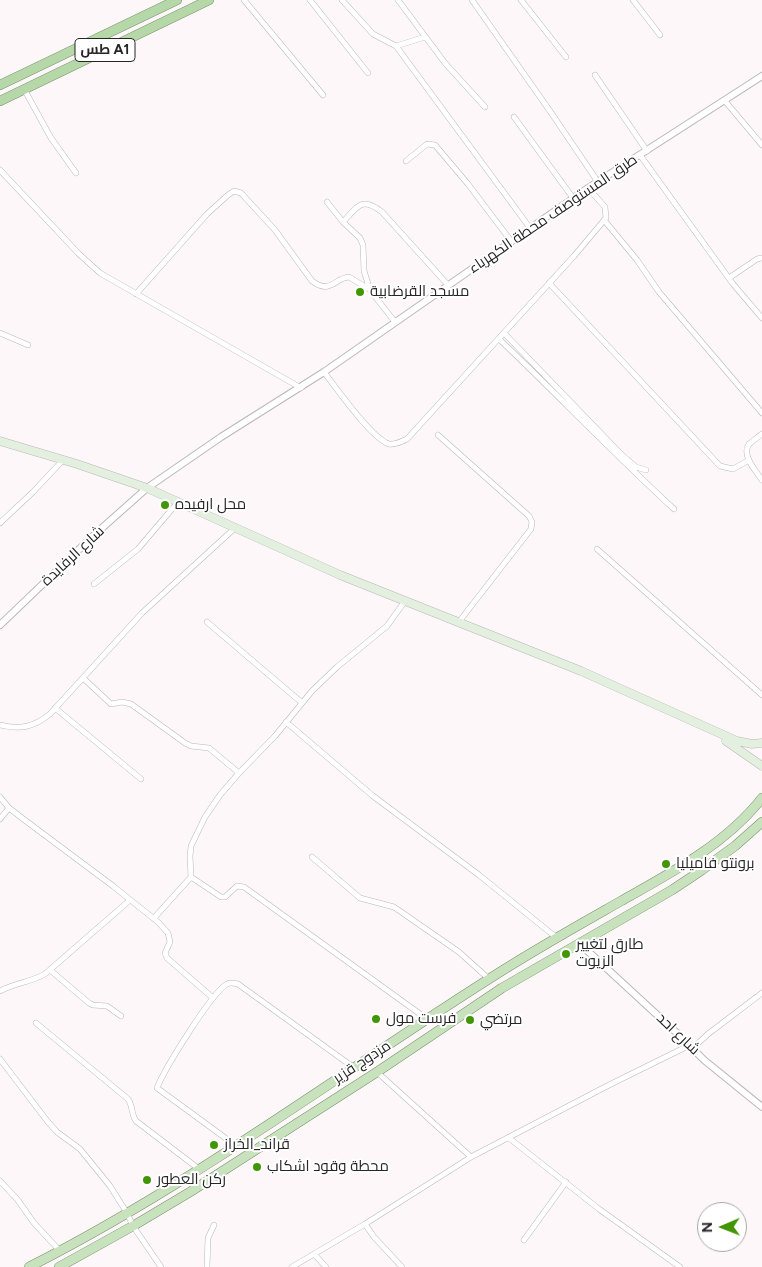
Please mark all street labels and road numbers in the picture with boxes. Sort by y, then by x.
road number: طس A1 [75,38,135,62]
street label: طرق المستوصف محطة الكهرباء [465,151,641,277]
street label: شارع الرفايدة [38,522,108,590]
street label: شارع احد [653,1009,703,1059]
street label: مزدوج قزير [330,1037,394,1087]

